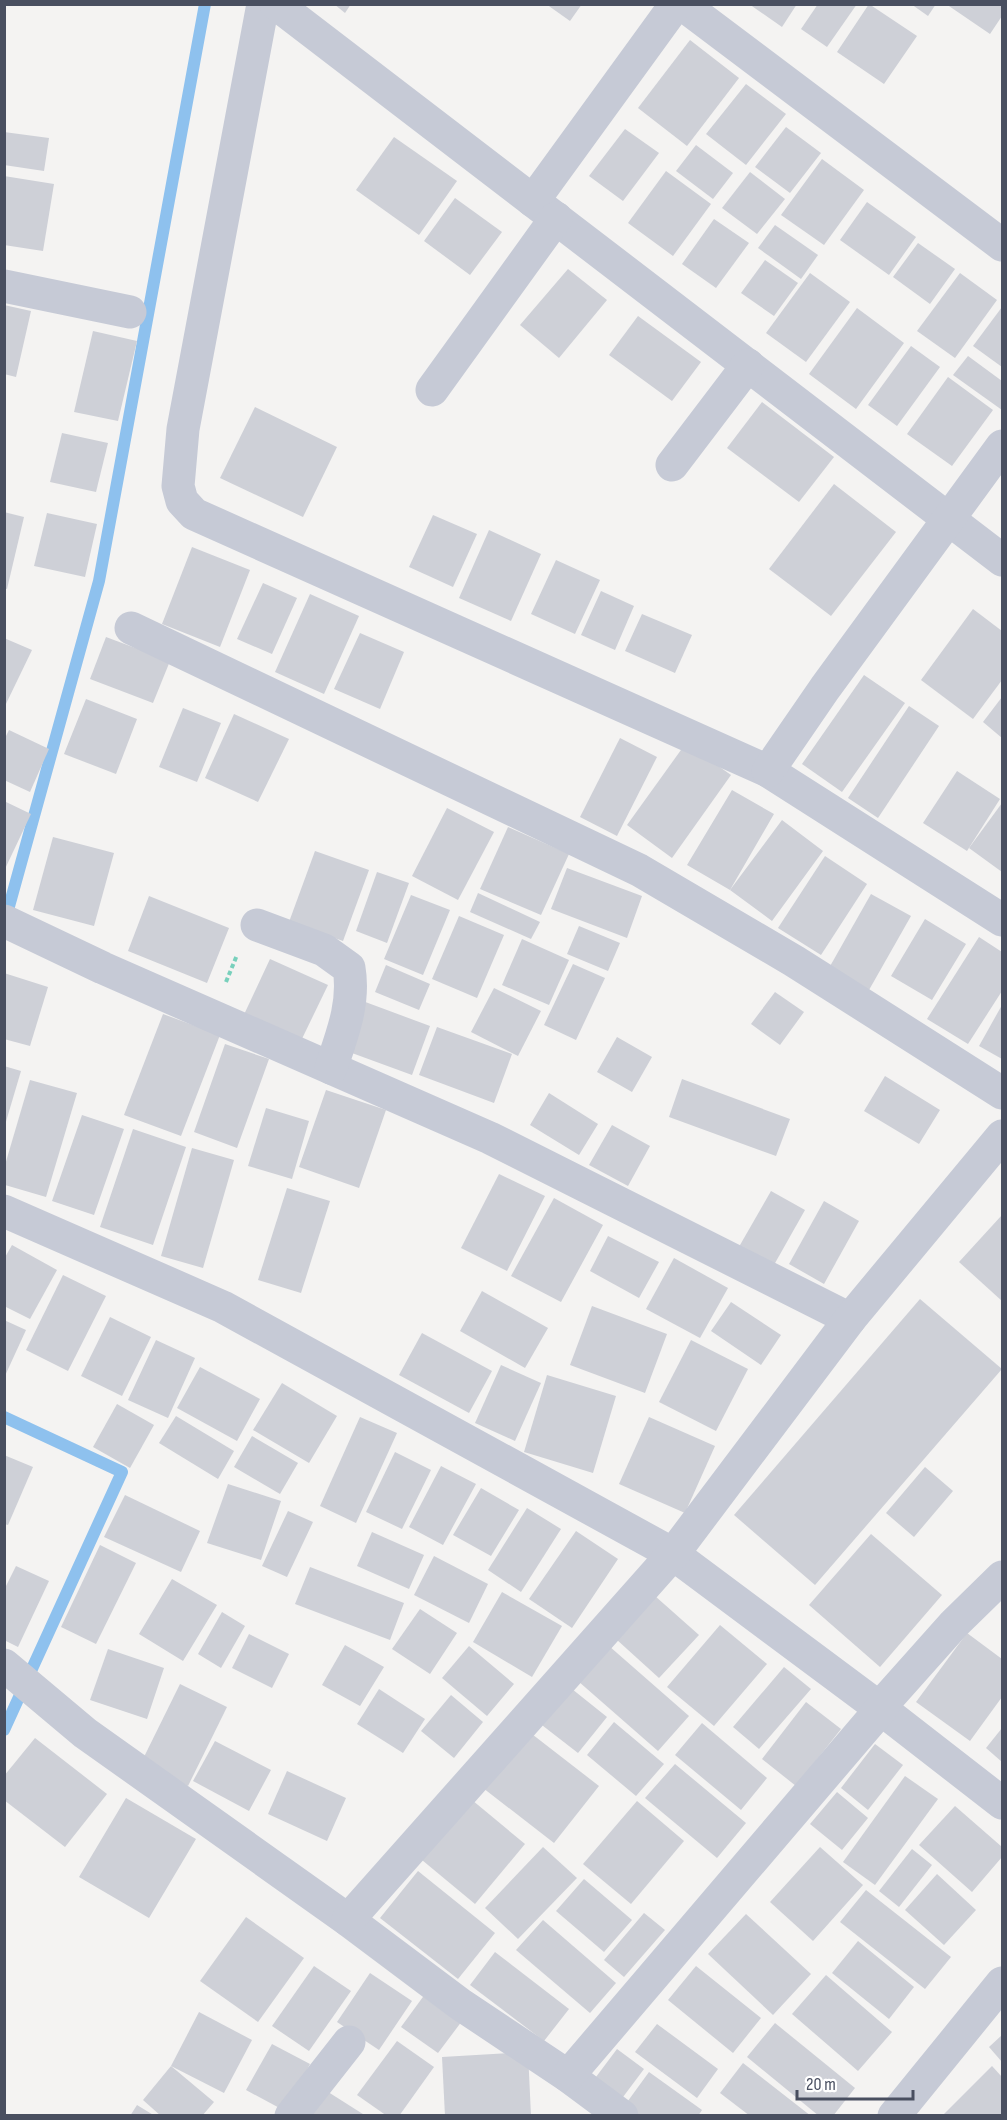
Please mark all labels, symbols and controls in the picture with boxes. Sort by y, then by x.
scale bar [797,2063,912,2101]
text: 20 m [806,2074,836,2095]

